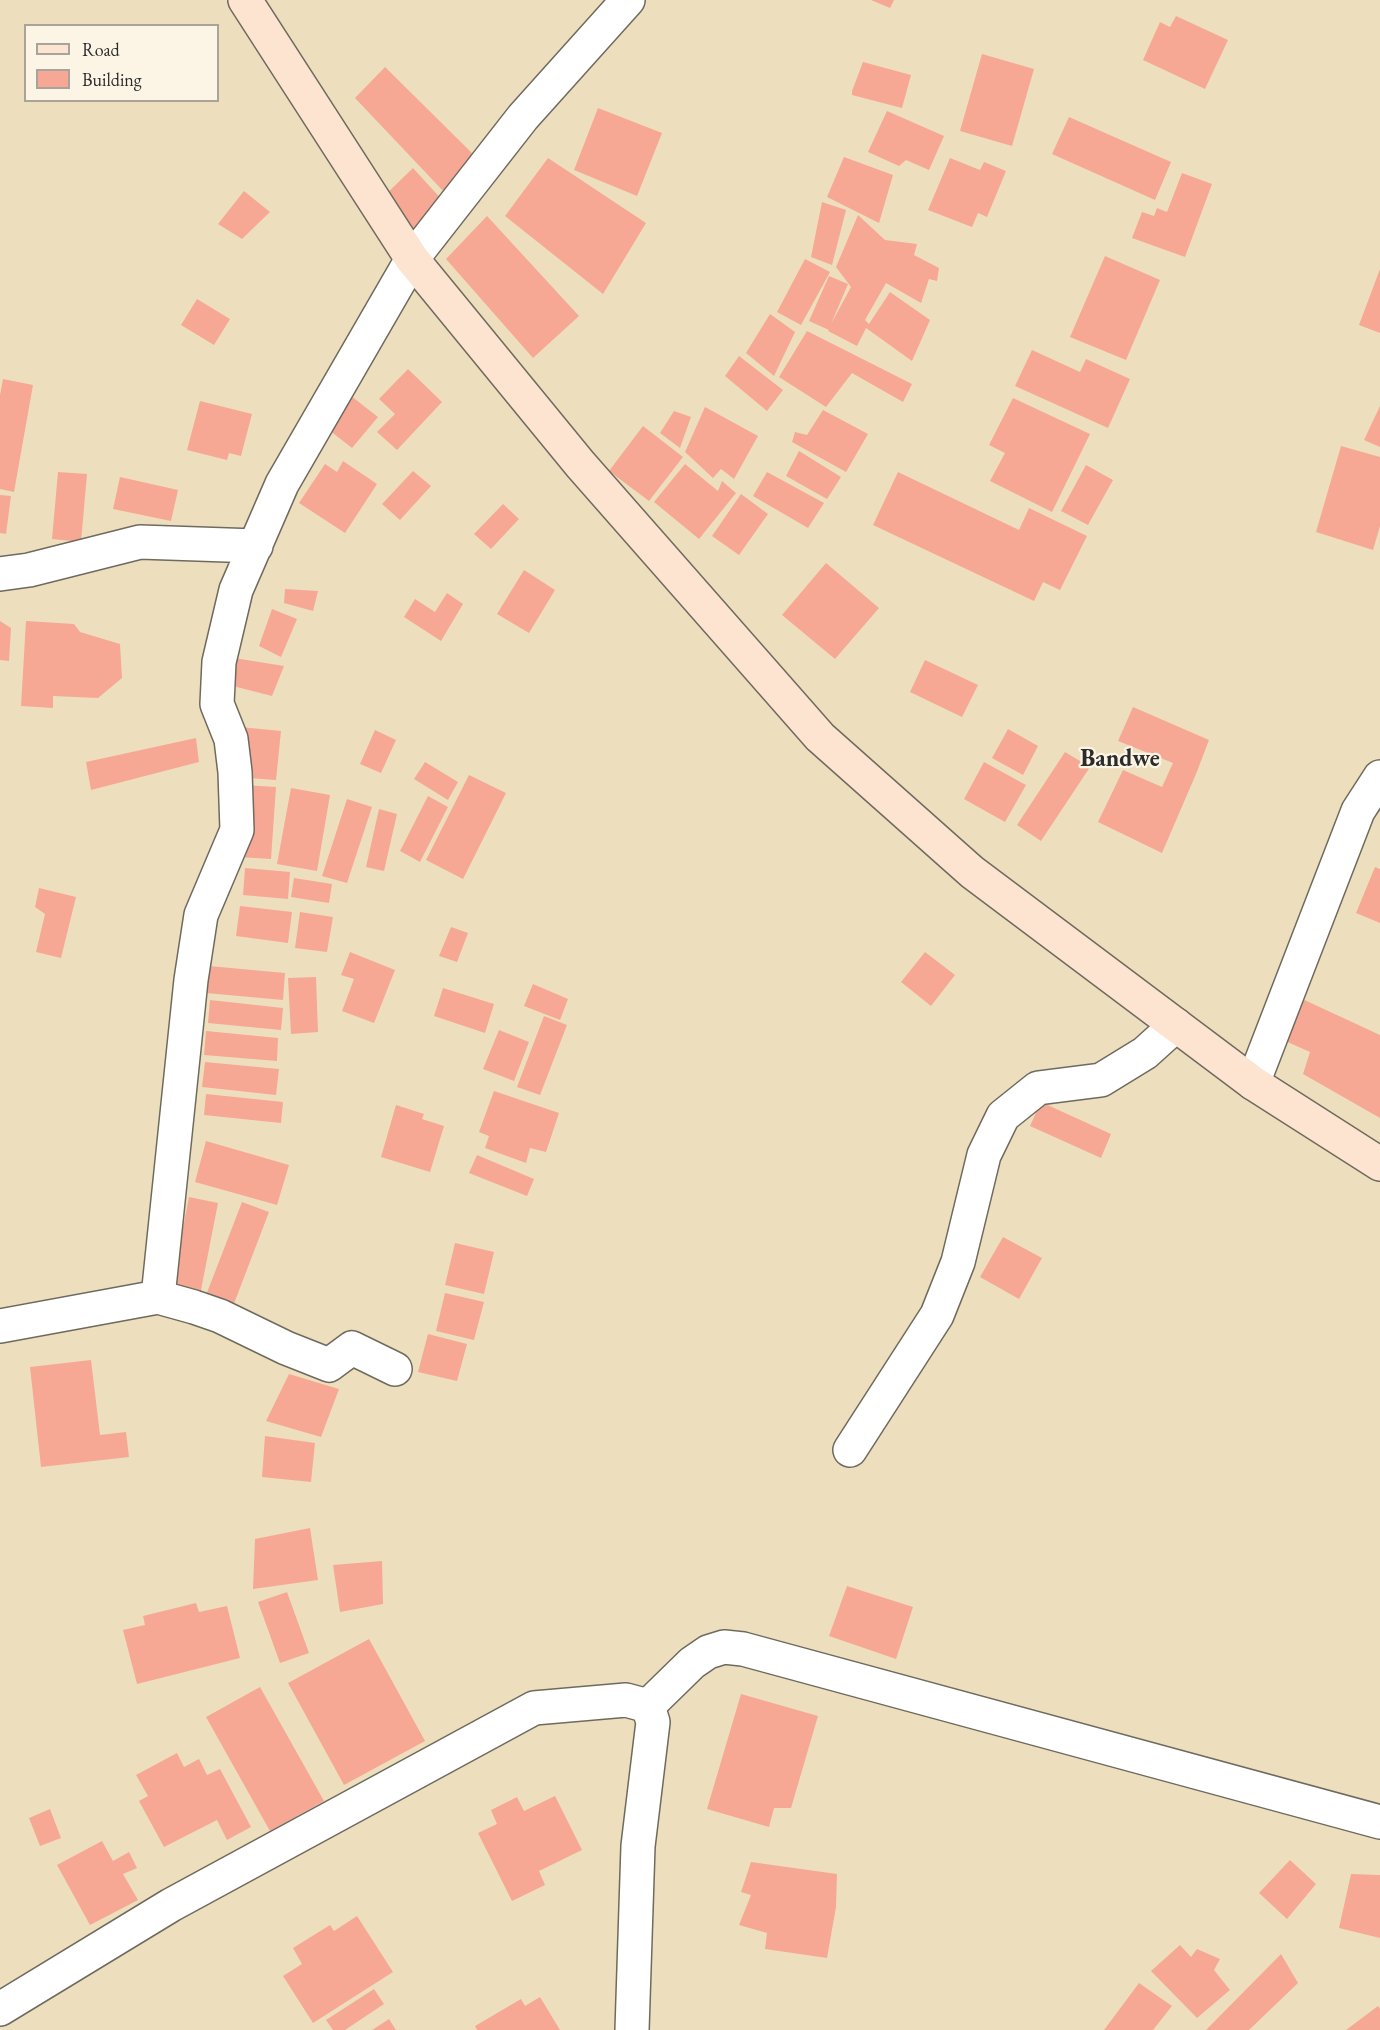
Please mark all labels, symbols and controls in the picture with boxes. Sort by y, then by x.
legend [24,24,219,102]
text: Road [82,38,120,61]
text: Building [82,68,142,91]
district label: Bandwe [1080,745,1160,773]

